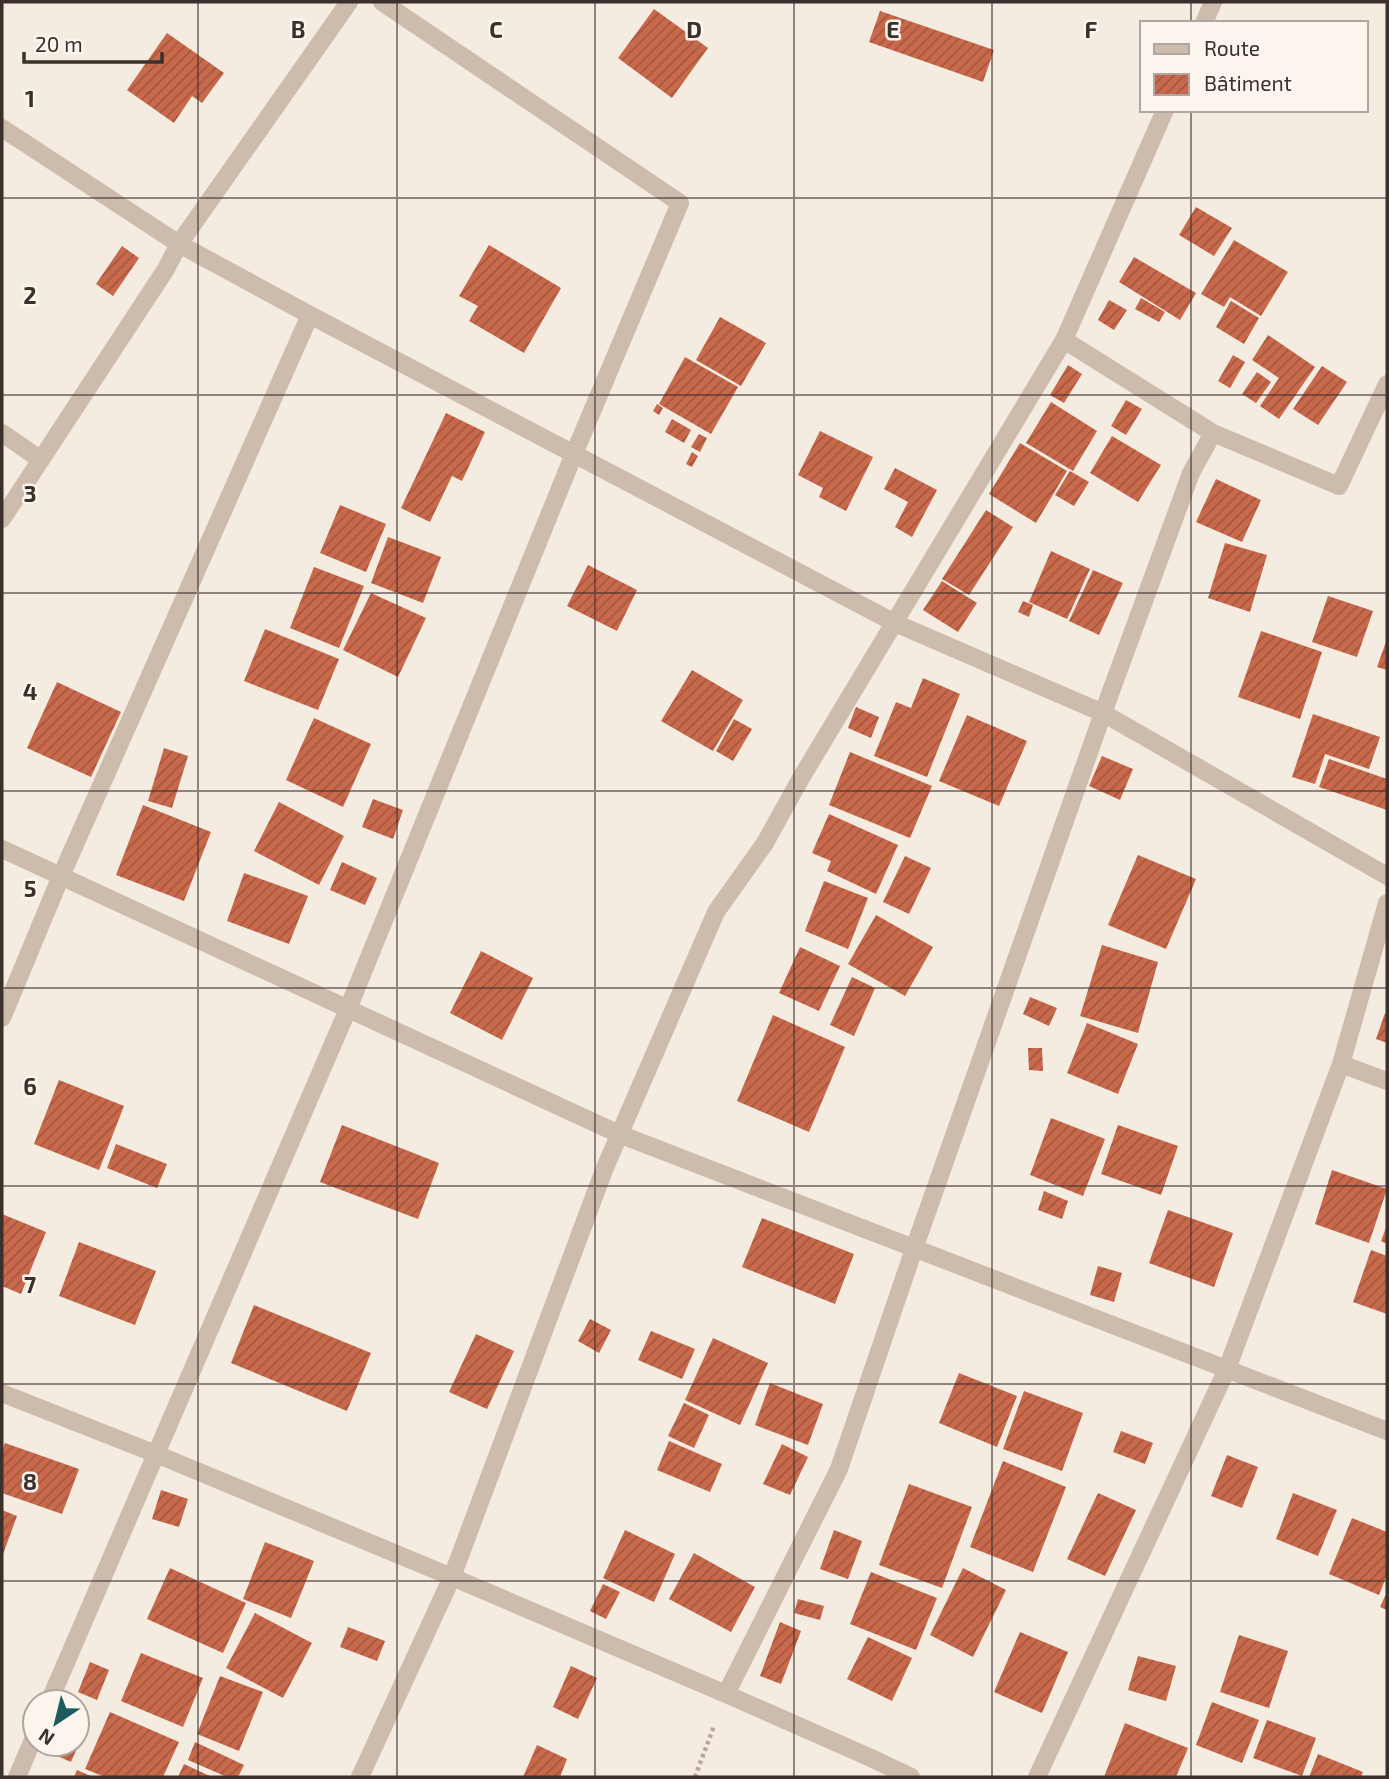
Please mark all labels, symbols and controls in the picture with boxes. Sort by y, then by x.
text: B [291,15,305,43]
text: C [489,15,503,43]
text: D [686,15,702,43]
text: E [886,15,900,43]
text: F [1085,15,1098,43]
scale bar [24,21,163,65]
legend [1140,21,1368,112]
text: 20 m [35,31,83,56]
text: Route [1204,35,1260,60]
text: Bâtiment [1204,70,1292,95]
text: 1 [25,84,35,112]
text: 2 [23,281,37,309]
text: 3 [23,479,37,507]
text: 4 [23,677,37,705]
text: 5 [24,874,36,902]
text: 6 [23,1072,37,1100]
text: 7 [24,1270,36,1298]
text: 8 [23,1467,37,1495]
north arrow [21,1688,91,1758]
text: N [34,1724,58,1751]

